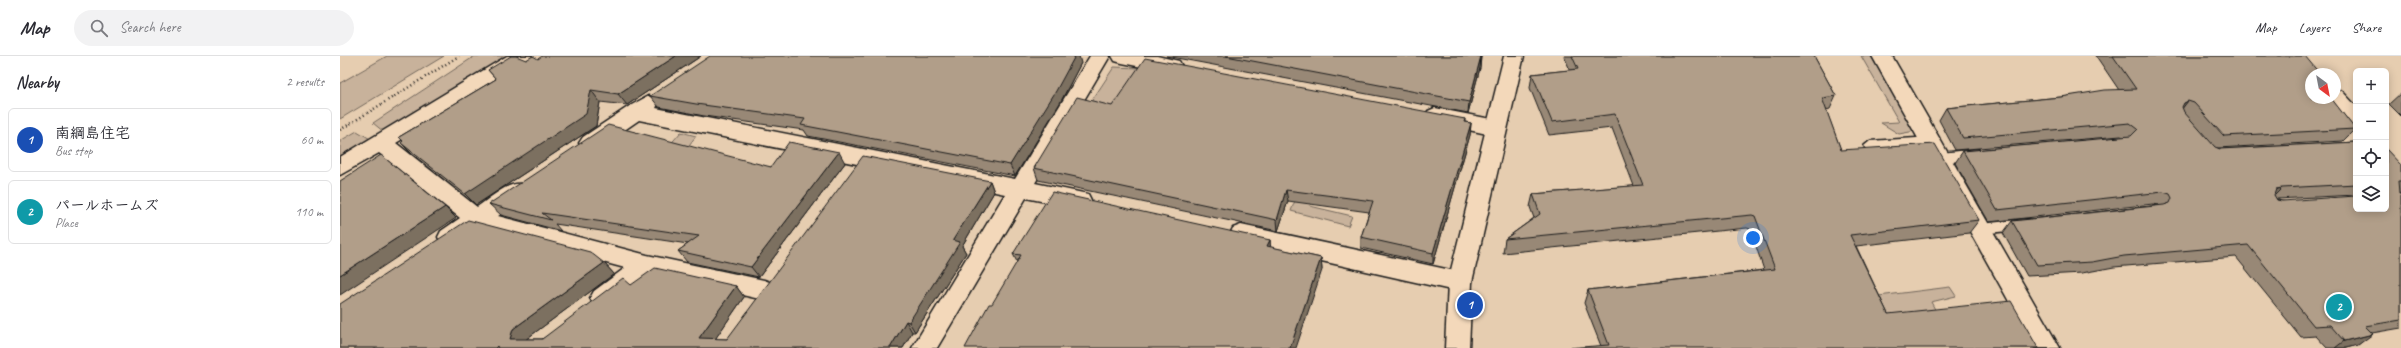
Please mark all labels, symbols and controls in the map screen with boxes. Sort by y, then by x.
search box [74,10,354,46]
text: Map [20,16,50,40]
icon: search [88,17,110,39]
text: Search here [120,18,181,37]
text: Map [2255,19,2277,36]
text: Layers [2299,19,2330,36]
text: Share [2352,19,2381,36]
north arrow [2305,68,2341,104]
map controls [2353,68,2389,212]
button: + [2353,68,2389,104]
text: Nearby [16,72,59,93]
text: 2 results [286,74,324,90]
button: − [2353,104,2389,140]
text: 南綱島住宅 [55,124,130,143]
text: 1 [27,132,33,148]
text: 60 m [301,132,323,148]
button: locate [2353,140,2389,176]
text: Bus stop [55,143,92,159]
button: layers [2353,176,2389,212]
text: パールホームズ [55,196,159,215]
text: 2 [27,204,33,220]
text: 110 m [295,204,323,220]
text: Place [55,215,78,231]
your location [1743,228,1763,248]
pin: 1 [1457,290,1483,320]
pin: 2 [2326,292,2352,322]

